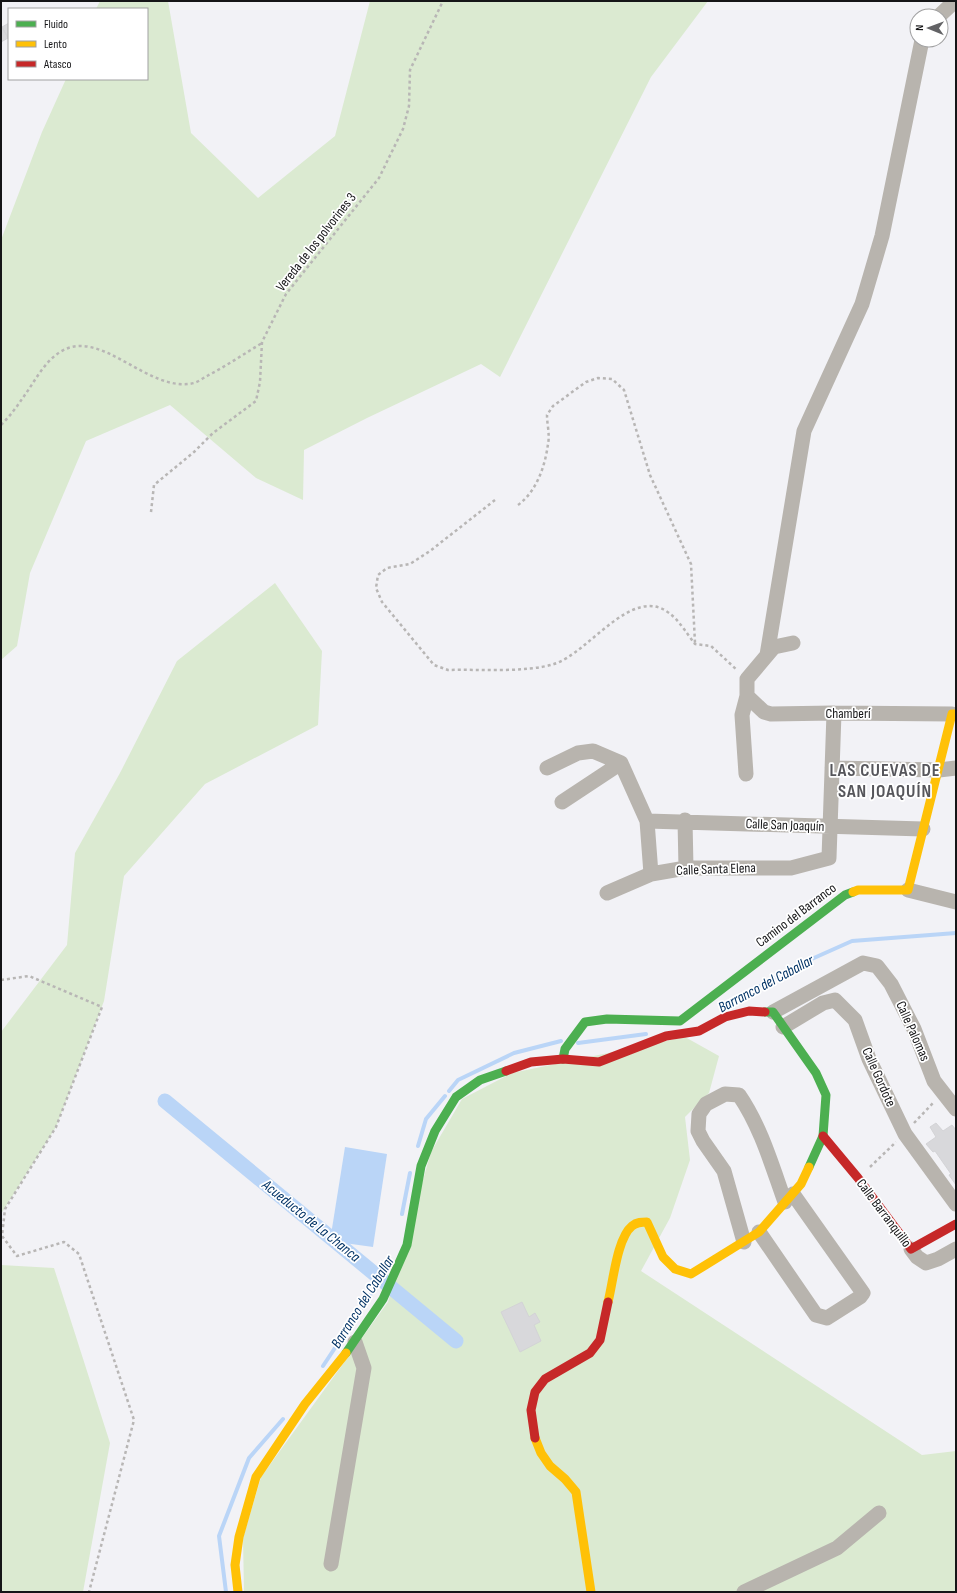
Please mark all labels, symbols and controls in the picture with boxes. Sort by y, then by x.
legend [8,8,148,80]
north arrow [909,8,949,48]
text: Fluido [44,17,68,32]
text: N [913,25,926,31]
text: Lento [44,37,67,52]
text: Atasco [43,57,71,72]
street label: Vereda de los polvorines 3 [272,189,360,295]
street label: Chamberí [825,705,871,722]
district label: LAS CUEVAS DE SAN JOAQUÍN [829,760,941,802]
street label: Calle San Joaquín [745,815,825,835]
street label: Calle Santa Elena [676,859,756,879]
street label: Camino del Barranco [753,879,840,951]
water label: Barranco del Caballar [715,950,818,1017]
street label: Calle Palomas [892,998,934,1064]
street label: Calle Gordote [858,1045,900,1109]
water label: Acueducto de La Chanca [257,1175,364,1266]
street label: Calle Barranquillo [853,1175,915,1251]
water label: Barranco del Caballar [327,1252,399,1352]

